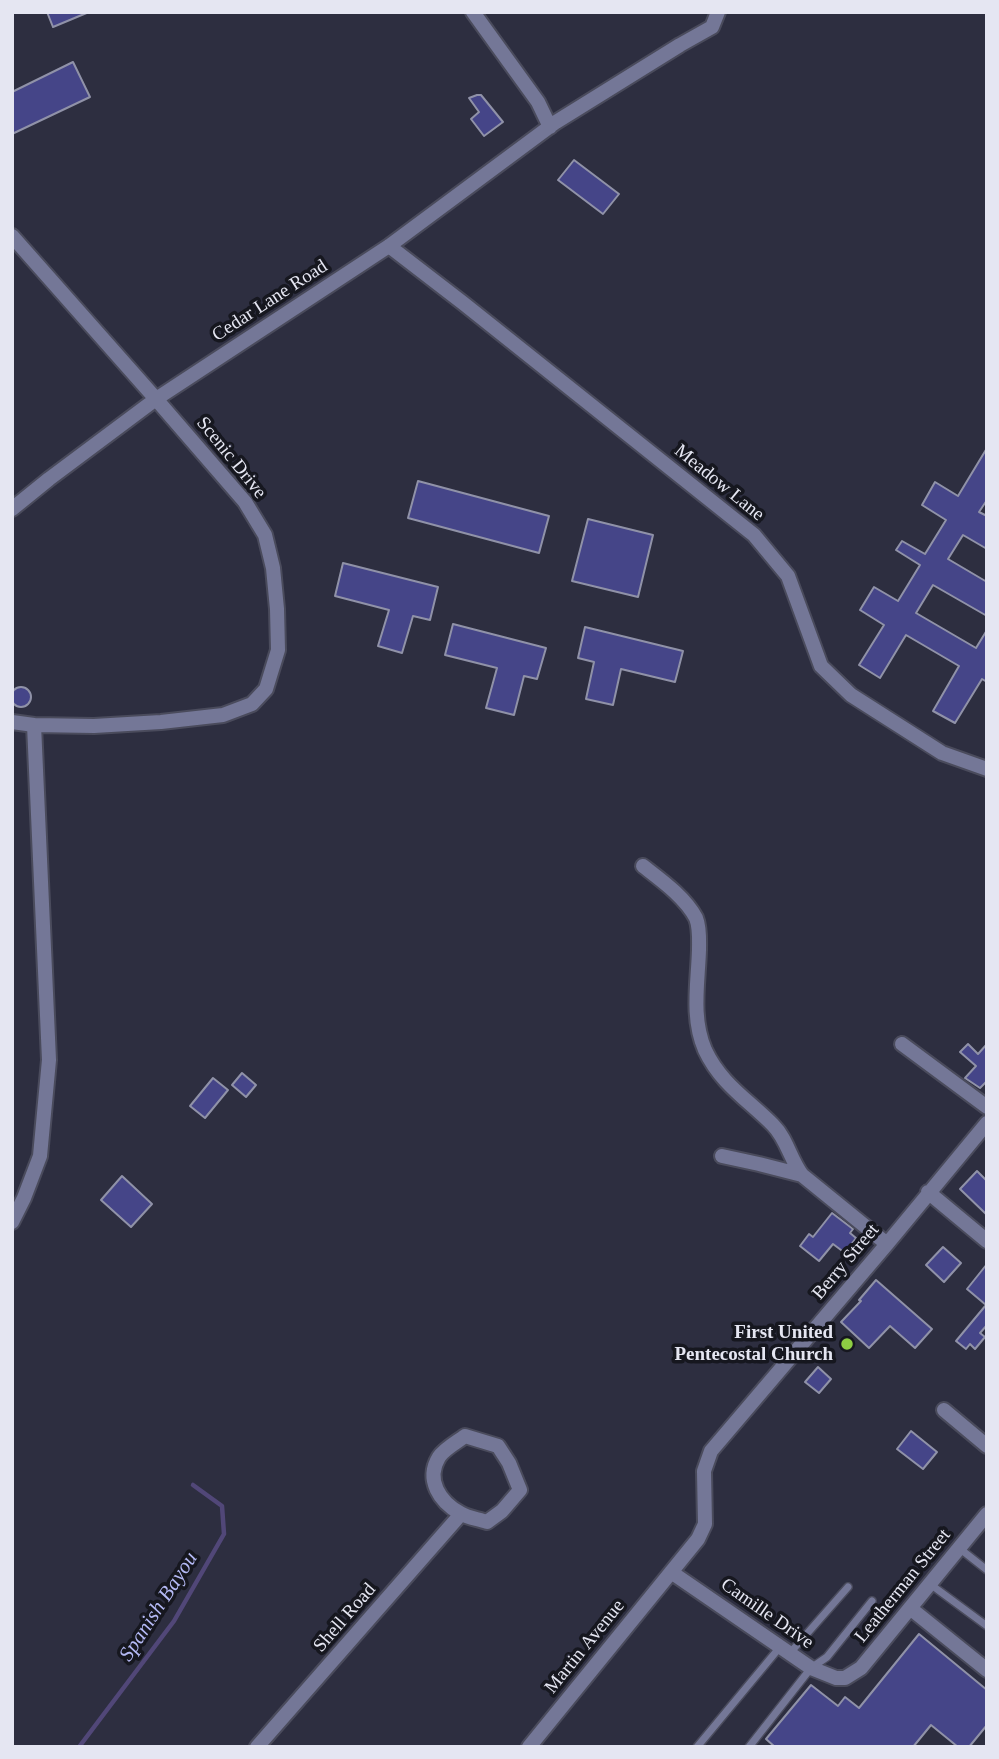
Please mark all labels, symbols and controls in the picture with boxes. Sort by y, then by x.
street label: Cedar Lane Road [208,255,332,347]
street label: Scenic Drive [191,412,271,504]
street label: Meadow Lane [669,440,769,526]
street label: Berry Street [808,1219,884,1305]
place label: First United Pentecostal Church [675,1322,833,1366]
marker: First United Pentecostal Church [839,1336,855,1352]
street label: Leatherman Street [850,1525,956,1647]
water label: Spanish Bayou [114,1548,204,1666]
street label: Camille Drive [716,1574,818,1654]
street label: Shell Road [309,1579,381,1657]
street label: Martin Avenue [540,1595,630,1699]

